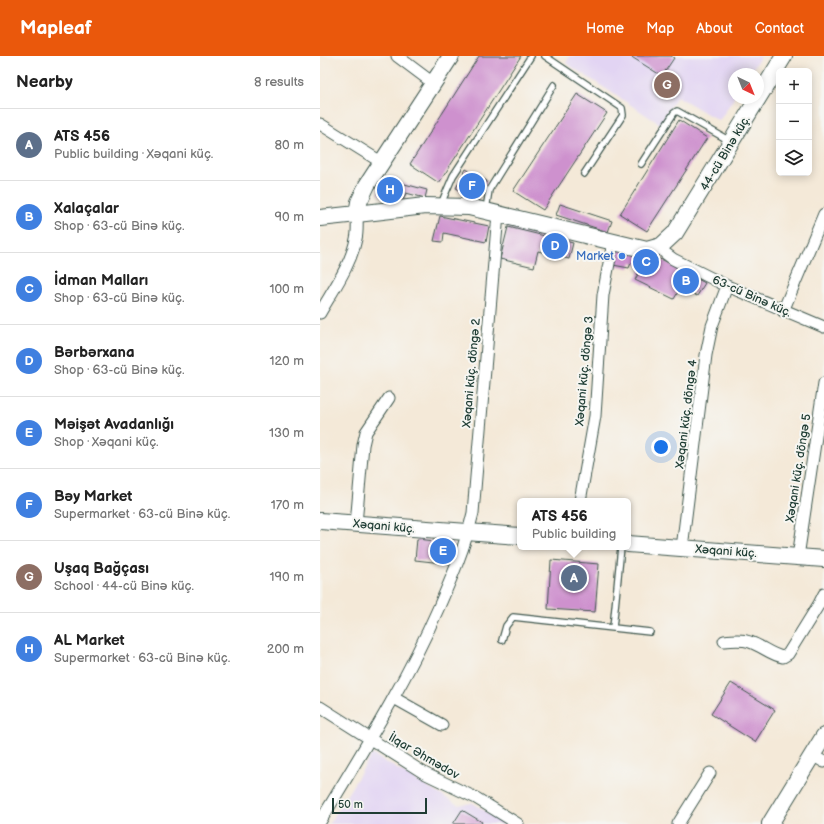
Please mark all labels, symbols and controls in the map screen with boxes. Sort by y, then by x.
text: Mapleaf [20,17,92,40]
text: Home [586,20,624,37]
text: Map [646,20,674,37]
text: About [696,20,733,37]
text: Contact [755,20,804,37]
north arrow [728,68,764,104]
map controls [776,68,812,176]
button: + [776,68,812,104]
pin: G [654,70,680,100]
text: Nearby [16,72,73,92]
text: 8 results [254,74,304,90]
button: − [776,104,812,140]
street label: 44-cü Binə küç. [697,113,754,193]
text: ATS 456 [54,127,110,146]
text: A [25,137,33,153]
text: 80 m [275,137,304,153]
button: layers [776,140,812,176]
text: Public building · Xəqani küç. [54,146,213,162]
pin: F [459,171,485,201]
pin: H [377,175,403,205]
text: Xalaçalar [54,199,119,218]
text: B [24,209,34,225]
text: 90 m [275,209,304,225]
text: Shop · 63-cü Binə küç. [54,218,184,234]
pin: D [542,231,568,261]
pin: C [633,247,659,277]
place label: Market [576,249,614,264]
marker: Market [617,251,627,261]
pin: B [673,266,699,296]
text: İdman Malları [54,271,148,290]
street label: 63-cü Binə küç. [710,272,794,321]
text: C [24,281,34,297]
text: 100 m [269,281,304,297]
text: Shop · 63-cü Binə küç. [54,290,184,306]
street label: Xəqani küç. döngə 3 [572,316,597,428]
street label: Xəqani küç. döngə 2 [459,318,484,429]
text: Bərbərxana [54,343,135,362]
text: D [24,353,34,369]
text: 120 m [269,353,304,369]
street label: Xəqani küç. döngə 4 [672,358,701,471]
text: Shop · 63-cü Binə küç. [54,362,184,378]
street label: Xəqani küç. döngə 5 [782,413,814,524]
text: Məişət Avadanlığı [54,415,174,434]
text: E [25,425,33,441]
text: 130 m [269,425,304,441]
text: Shop · Xəqani küç. [54,434,159,450]
your location [651,437,671,457]
text: Bəy Market [54,487,132,506]
text: F [25,497,33,513]
text: 170 m [271,497,304,513]
popup [517,498,631,550]
text: Supermarket · 63-cü Binə küç. [54,506,230,522]
text: ATS 456 [532,507,588,526]
street label: Xəqani küç. [352,516,415,537]
text: Public building [532,526,616,542]
pin: E [430,536,456,566]
street label: Xəqani küç. [694,542,757,561]
text: Uşaq Bağçası [54,559,149,578]
pin: A [561,563,587,593]
text: G [24,569,34,585]
text: 190 m [270,569,304,585]
text: School · 44-cü Binə küç. [54,578,194,594]
text: AL Market [54,631,125,650]
text: H [24,641,34,657]
text: 200 m [267,641,304,657]
text: Supermarket · 63-cü Binə küç. [54,650,230,666]
street label: İlqar Əhmədov [386,729,463,783]
scale bar [332,796,427,815]
text: 50 m [338,798,363,811]

